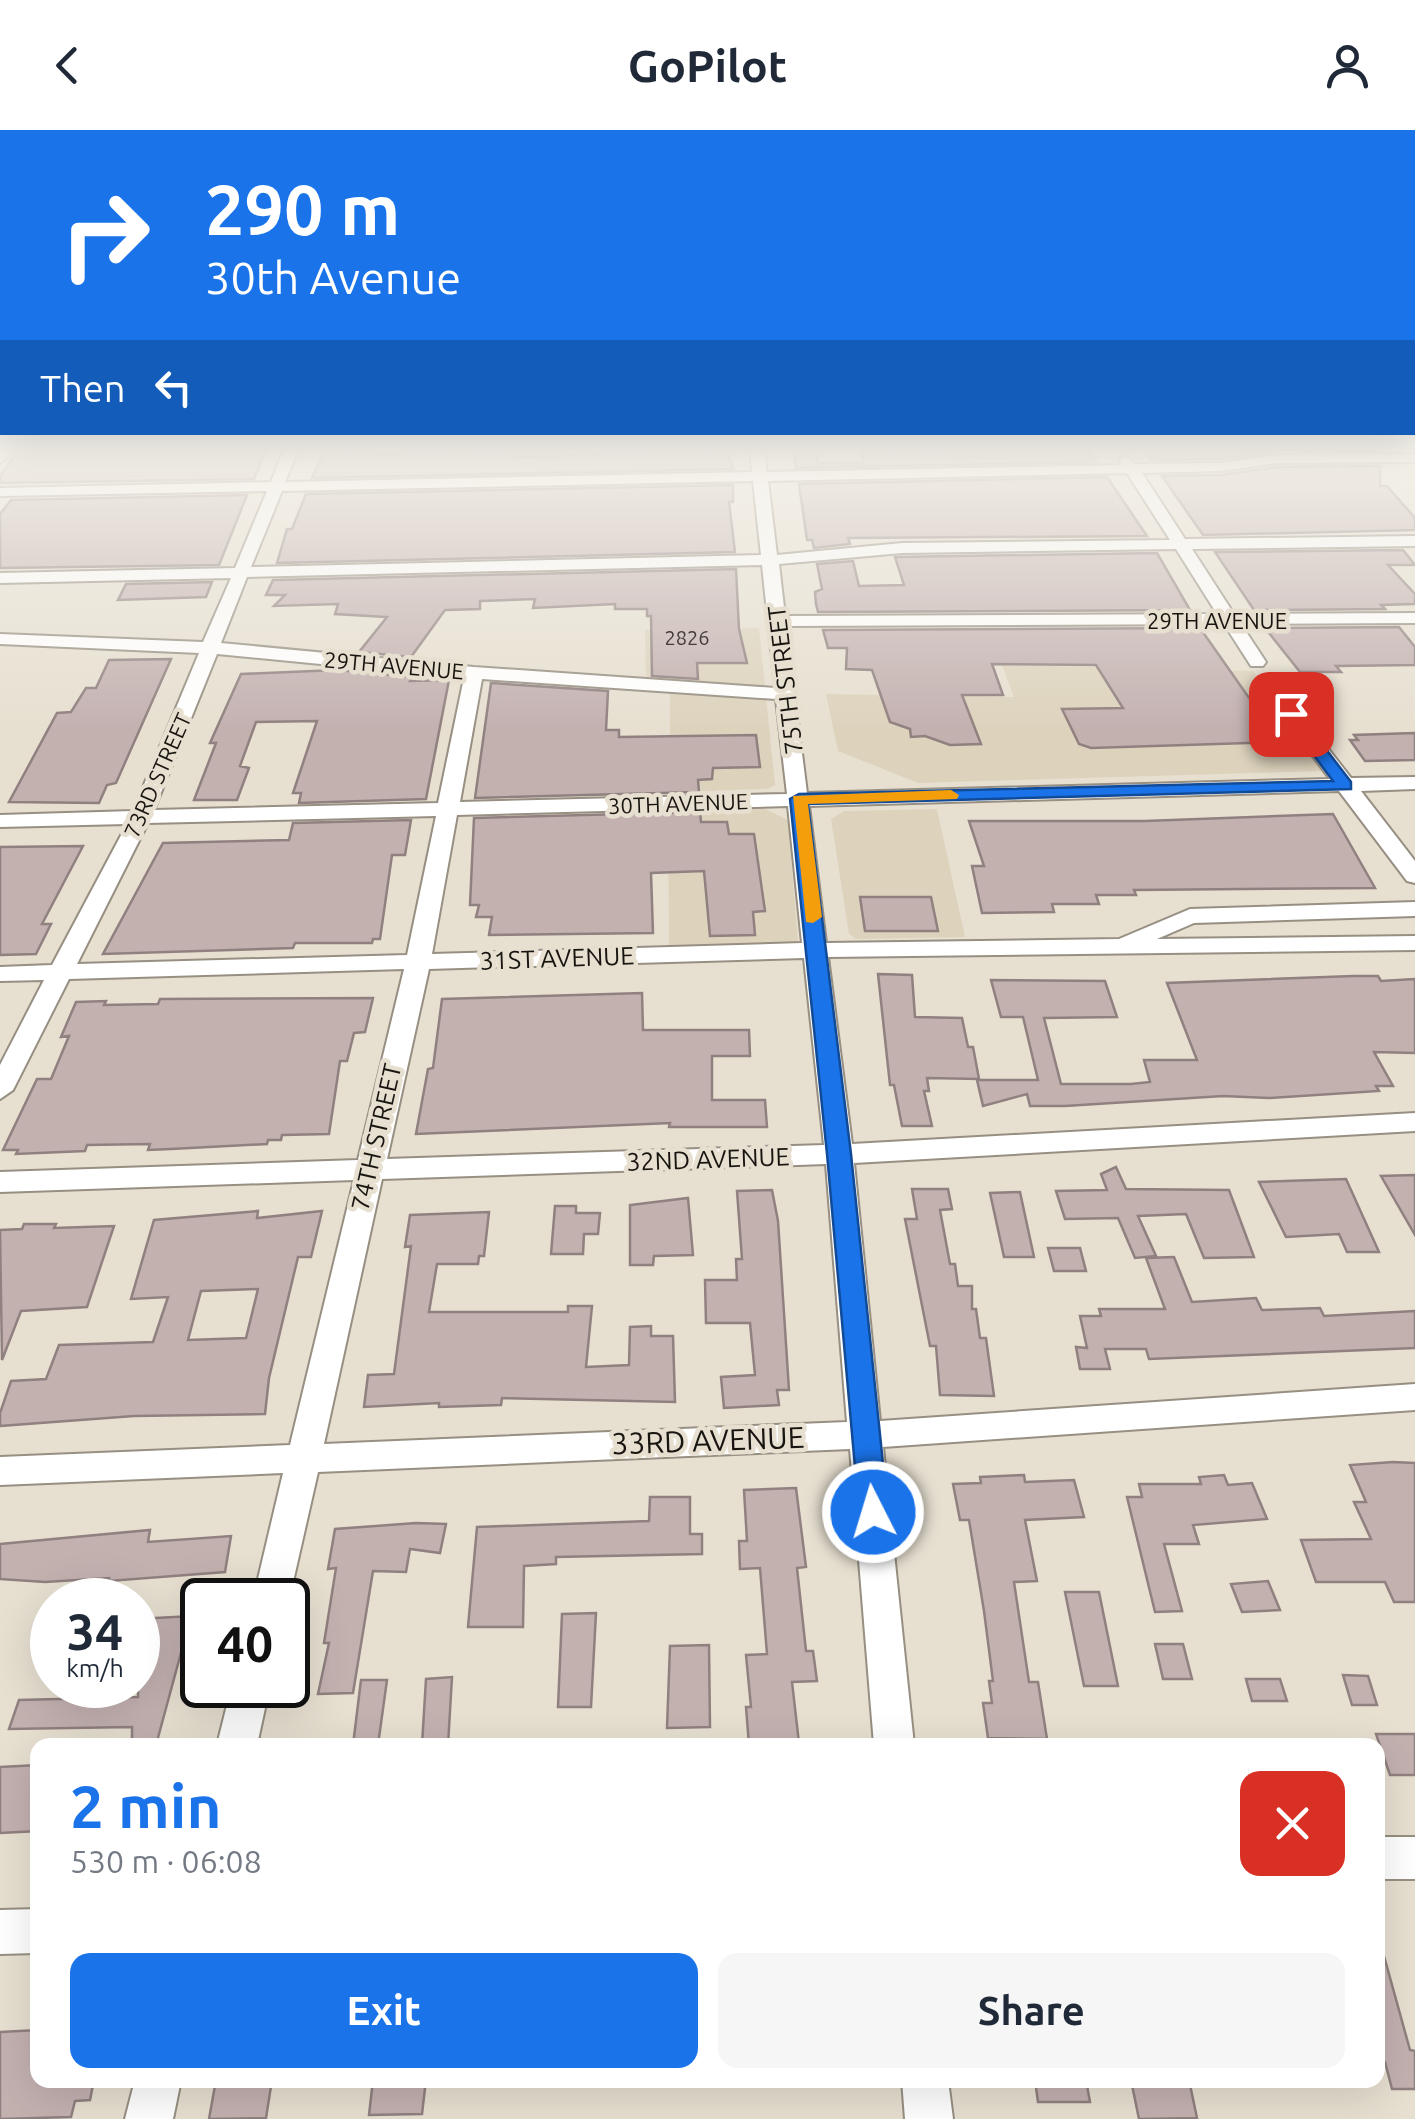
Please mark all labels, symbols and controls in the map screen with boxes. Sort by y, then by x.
icon: back [40,38,95,93]
icon: person [1320,38,1375,93]
text: GoPilot [628,40,787,91]
icon: right [40,170,170,300]
text: 290 m [205,170,400,248]
text: 30th Avenue [205,252,461,303]
icon: left [146,360,201,415]
text: Then [40,367,126,409]
street label: 75TH STREET [762,604,808,756]
street label: 29TH AVENUE [1147,608,1287,633]
house number: 2826 [664,626,710,649]
street label: 29TH AVENUE [323,646,465,684]
pin [1249,672,1334,757]
icon: arrive [1264,687,1319,742]
street label: 73RD STREET [118,709,196,841]
street label: 30TH AVENUE [608,788,748,818]
street label: 31ST AVENUE [479,941,635,975]
street label: 74TH STREET [346,1061,407,1213]
street label: 32ND AVENUE [626,1142,790,1176]
street label: 33RD AVENUE [611,1420,805,1460]
position arrow [821,1460,925,1564]
speed limit sign: 40 [180,1578,310,1708]
text: 34 [67,1603,123,1659]
text: km/h [66,1654,124,1682]
button: close [1240,1771,1345,1876]
text: 2 min [70,1772,222,1839]
text: 530 m · 06:08 [70,1843,262,1879]
button: Exit [70,1953,698,2068]
button: Share [718,1953,1345,2068]

